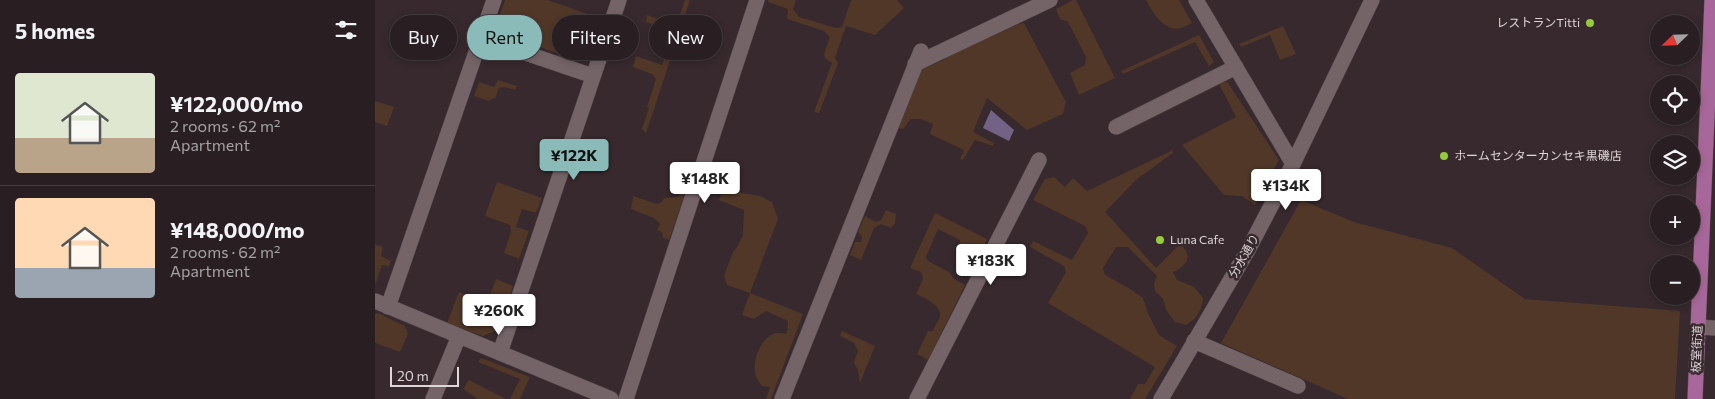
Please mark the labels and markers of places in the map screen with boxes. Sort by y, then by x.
place label: レストランTitti [1496,15,1580,29]
marker: レストランTitti [1584,17,1596,29]
pin: ¥122K [539,138,609,181]
place label: ホームセンターカンセキ黒磯店 [1454,148,1622,162]
marker: ホームセンターカンセキ黒磯店 [1438,150,1450,162]
pin: ¥148K [670,162,740,204]
pin: ¥134K [1251,168,1321,211]
place label: Luna Cafe [1170,232,1224,246]
marker: Luna Cafe [1154,234,1166,246]
pin: ¥183K [956,244,1026,286]
pin: ¥260K [464,294,534,336]

